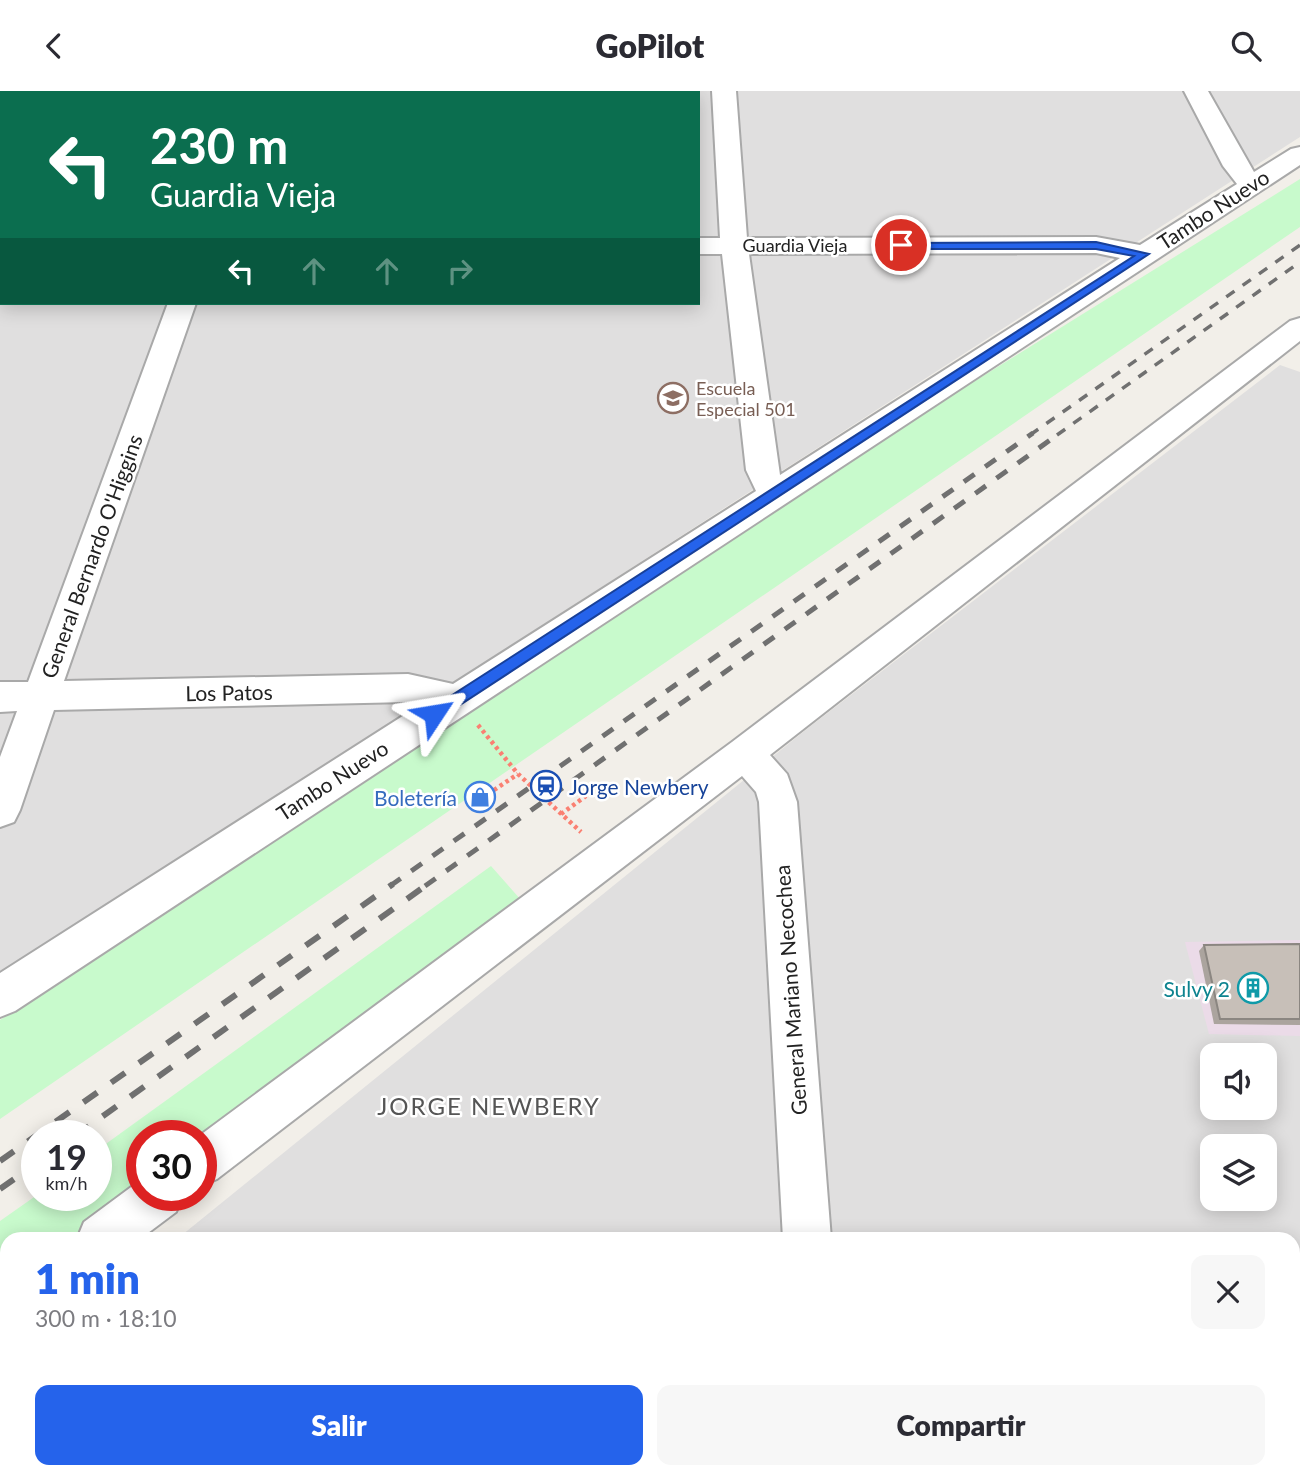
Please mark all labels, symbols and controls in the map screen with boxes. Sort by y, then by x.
text: GoPilot [596,26,704,65]
icon: back [35,27,73,65]
icon: search [1227,27,1265,65]
text: 230 m [150,116,288,174]
icon: left [35,119,126,210]
street label: Tambo Nuevo [1153,164,1273,254]
text: Guardia Vieja [150,175,336,214]
pin [871,215,931,275]
icon: arrive [882,226,920,264]
street label: Guardia Vieja [743,234,847,256]
icon: left [222,252,260,290]
icon: ahead [295,252,333,290]
icon: ahead [368,252,406,290]
icon: right [441,252,479,290]
place label: Escuela Especial 501 [696,377,796,420]
school or university icon: Escuela Especial 501 [656,381,690,415]
street label: General Bernardo O'Higgins [35,431,147,681]
position arrow [397,677,471,751]
street label: Los Patos [185,679,273,705]
street label: Tambo Nuevo [272,735,392,825]
station icon: Jorge Newbery [529,769,563,803]
place label: Jorge Newbery [569,774,709,799]
shop icon: Boletería [463,780,497,814]
place label: Boletería [374,785,457,810]
street label: General Mariano Necochea [769,864,811,1116]
building icon: Sulvy 2 [1236,971,1270,1005]
place label: Sulvy 2 [1163,976,1230,1001]
map controls [1200,1043,1277,1211]
button: sound [1200,1043,1277,1120]
district label: JORGE NEWBERY [377,1091,601,1120]
speed limit sign: 30 [126,1120,217,1211]
button: layers [1200,1134,1277,1211]
text: 19 [46,1135,87,1177]
text: km/h [45,1172,88,1194]
text: 1 min [35,1253,140,1303]
button: close [1191,1255,1265,1329]
text: 300 m · 18:10 [35,1304,177,1332]
button: Salir [35,1385,643,1465]
button: Compartir [657,1385,1265,1465]

